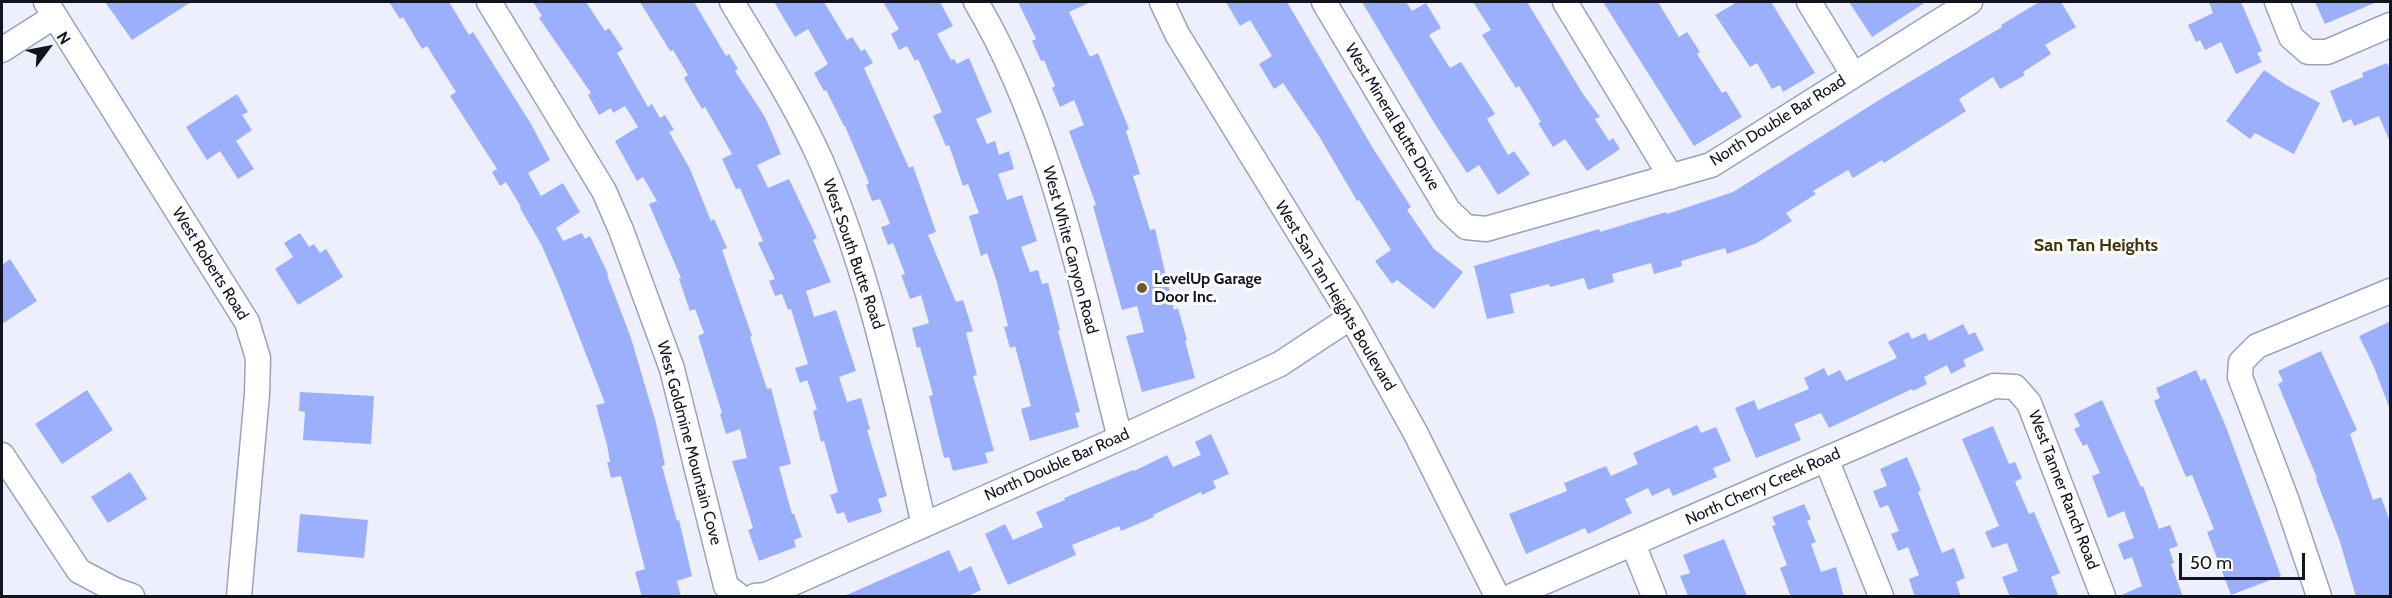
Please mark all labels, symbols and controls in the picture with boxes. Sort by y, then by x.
north arrow [18,18,78,78]
text: N [53,28,75,48]
street label: West Mineral Butte Drive [1341,40,1443,194]
street label: North Double Bar Road [1707,71,1849,171]
street label: West White Canyon Road [1038,164,1102,336]
street label: West South Butte Road [818,176,888,332]
street label: West San Tan Heights Boulevard [1271,198,1399,394]
street label: West Roberts Road [168,204,252,324]
district label: San Tan Heights [2034,235,2158,257]
place label: LevelUp Garage Door Inc. [1154,269,1262,307]
marker: LevelUp Garage Door Inc. [1135,281,1149,295]
street label: West Goldmine Mountain Cove [652,339,726,547]
street label: West Tanner Ranch Road [2024,408,2102,572]
street label: North Double Bar Road [982,424,1132,506]
street label: North Cherry Creek Road [1683,444,1843,530]
scale bar [2182,541,2308,579]
text: 50 m [2190,552,2232,574]

